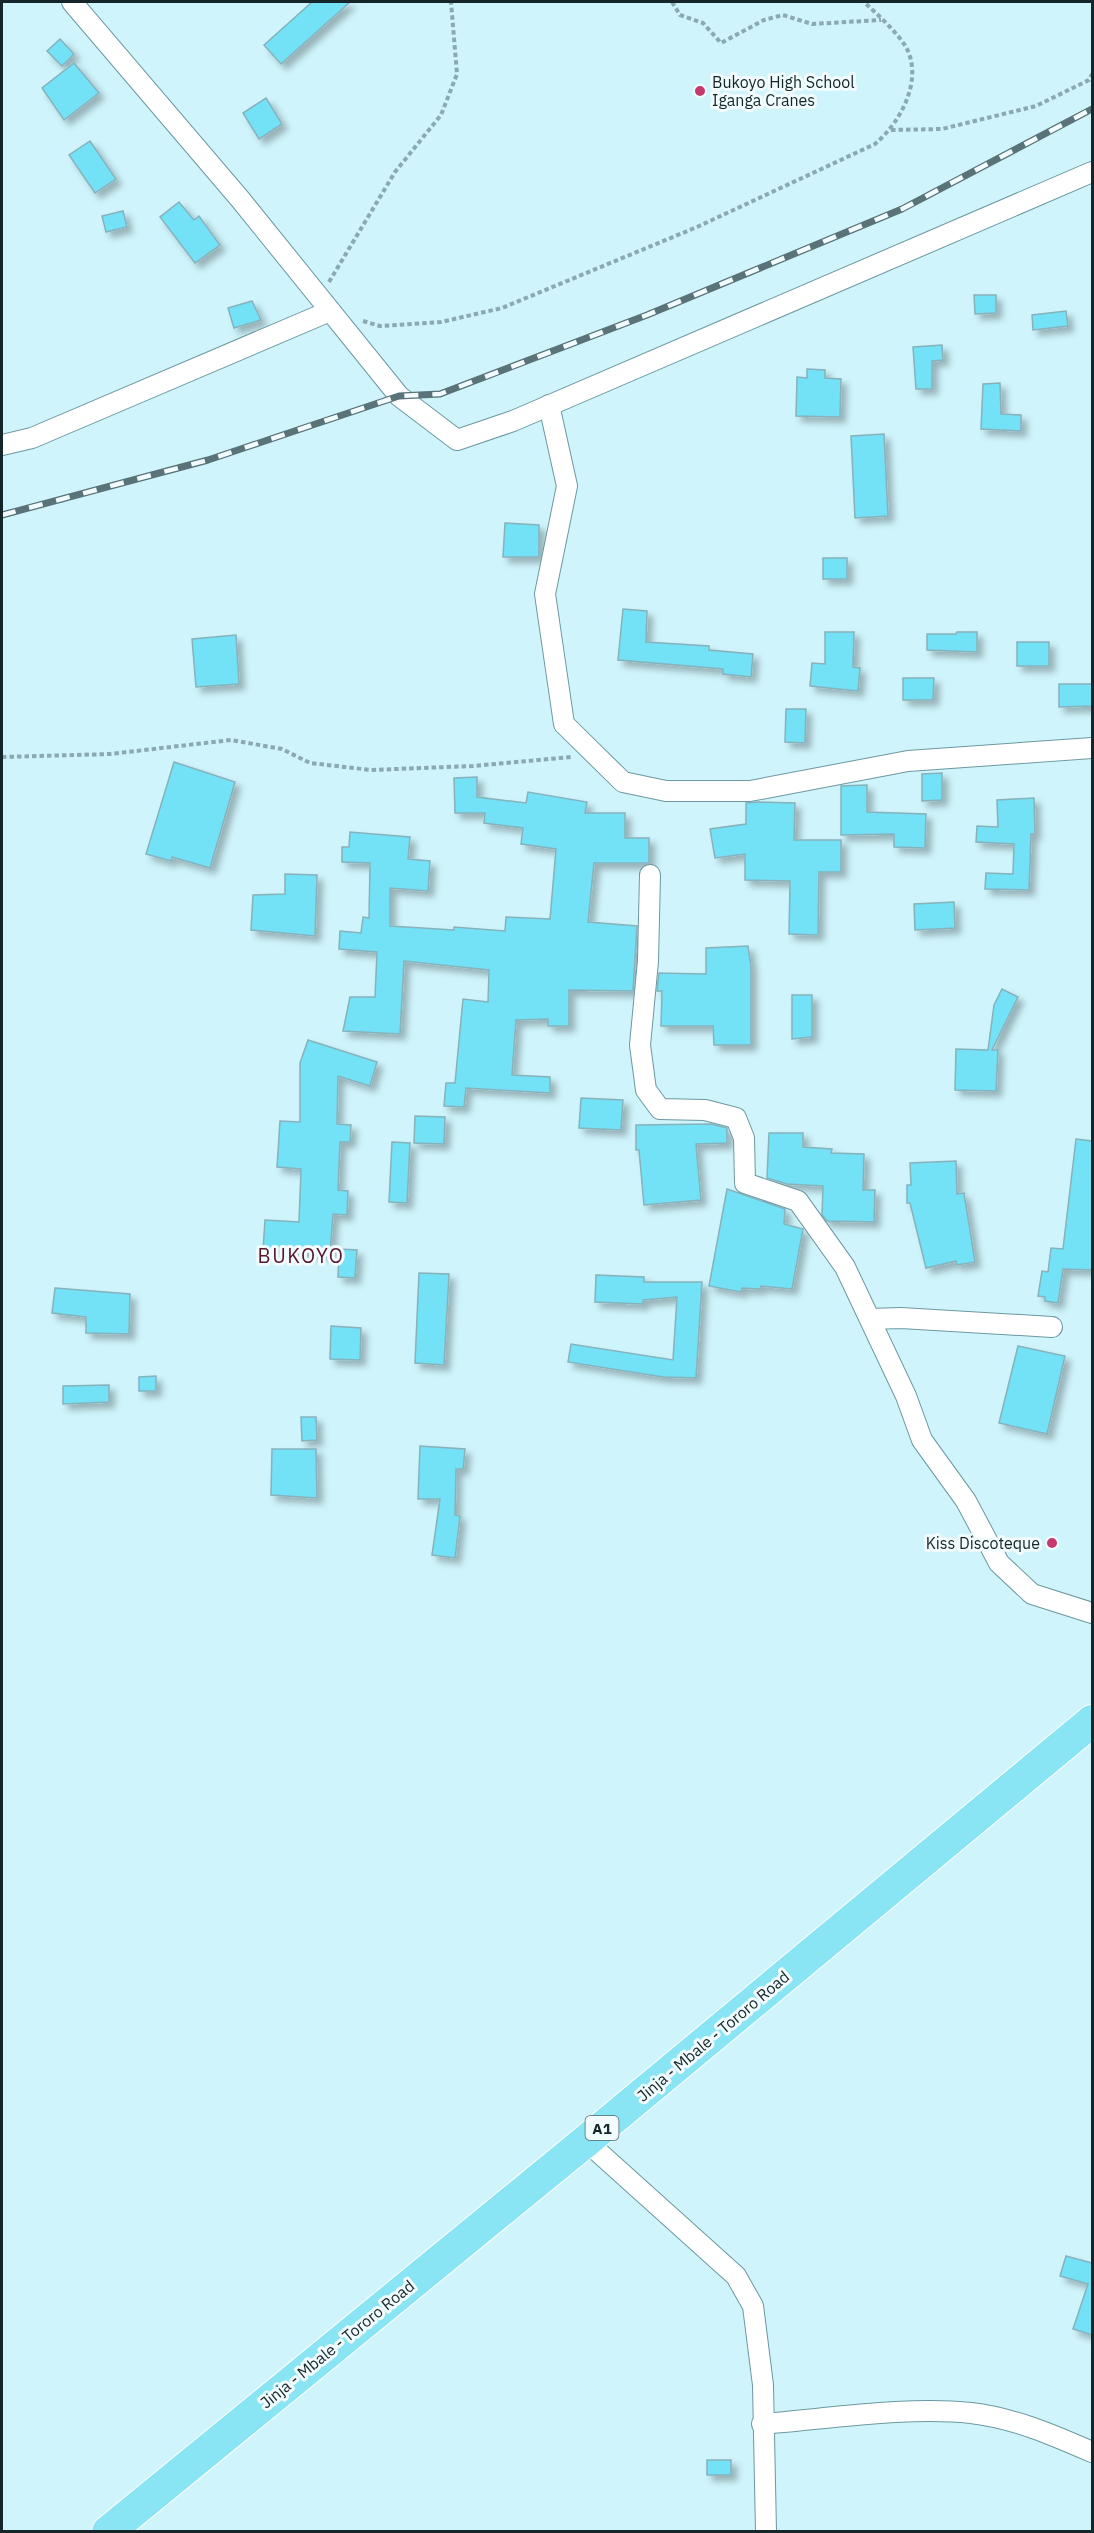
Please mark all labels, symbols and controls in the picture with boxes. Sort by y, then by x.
place label: Bukoyo High School Iganga Cranes [712,72,855,110]
marker: Bukoyo High School Iganga Cranes [693,84,707,98]
district label: BUKOYO [258,1242,344,1269]
place label: Kiss Discoteque [926,1533,1040,1553]
marker: Kiss Discoteque [1045,1536,1059,1550]
street label: Jinja - Mbale - Tororo Road [633,1966,793,2106]
road number: A1 [586,2116,618,2140]
street label: Jinja - Mbale - Tororo Road [256,2276,418,2412]

